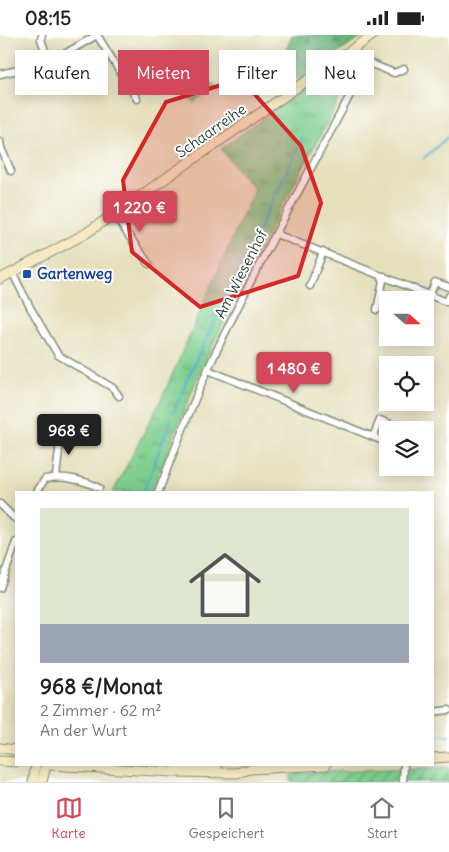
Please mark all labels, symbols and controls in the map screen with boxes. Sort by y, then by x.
text: 08:15 [25,6,71,30]
chip: Kaufen [15,50,108,95]
chip: Mieten [118,50,209,95]
chip: Filter [219,50,296,95]
chip: Neu [306,50,374,95]
street label: Schaarreihe [172,99,250,162]
pin: 1 220 € [94,191,186,233]
text: 1 220 € [114,197,166,217]
street label: Am Wiesenhof [210,225,272,321]
place label: Gartenweg [37,264,112,284]
marker: Gartenweg [21,268,33,280]
north arrow [379,291,434,346]
map controls [379,291,434,476]
pin: 1 480 € [248,351,340,394]
button: locate [379,356,434,411]
text: 1 480 € [267,358,321,378]
pin: 968 € [34,413,104,456]
text: 968 € [48,420,90,440]
button: layers [379,421,434,476]
icon: home [180,540,270,630]
text: 968 €/Monat [40,673,162,700]
text: 2 Zimmer · 62 m² [40,700,161,720]
text: An der Wurt [40,720,127,740]
tab: Karte [51,794,86,842]
tab: Gespeichert [188,794,264,842]
tab: Start [367,794,398,842]

